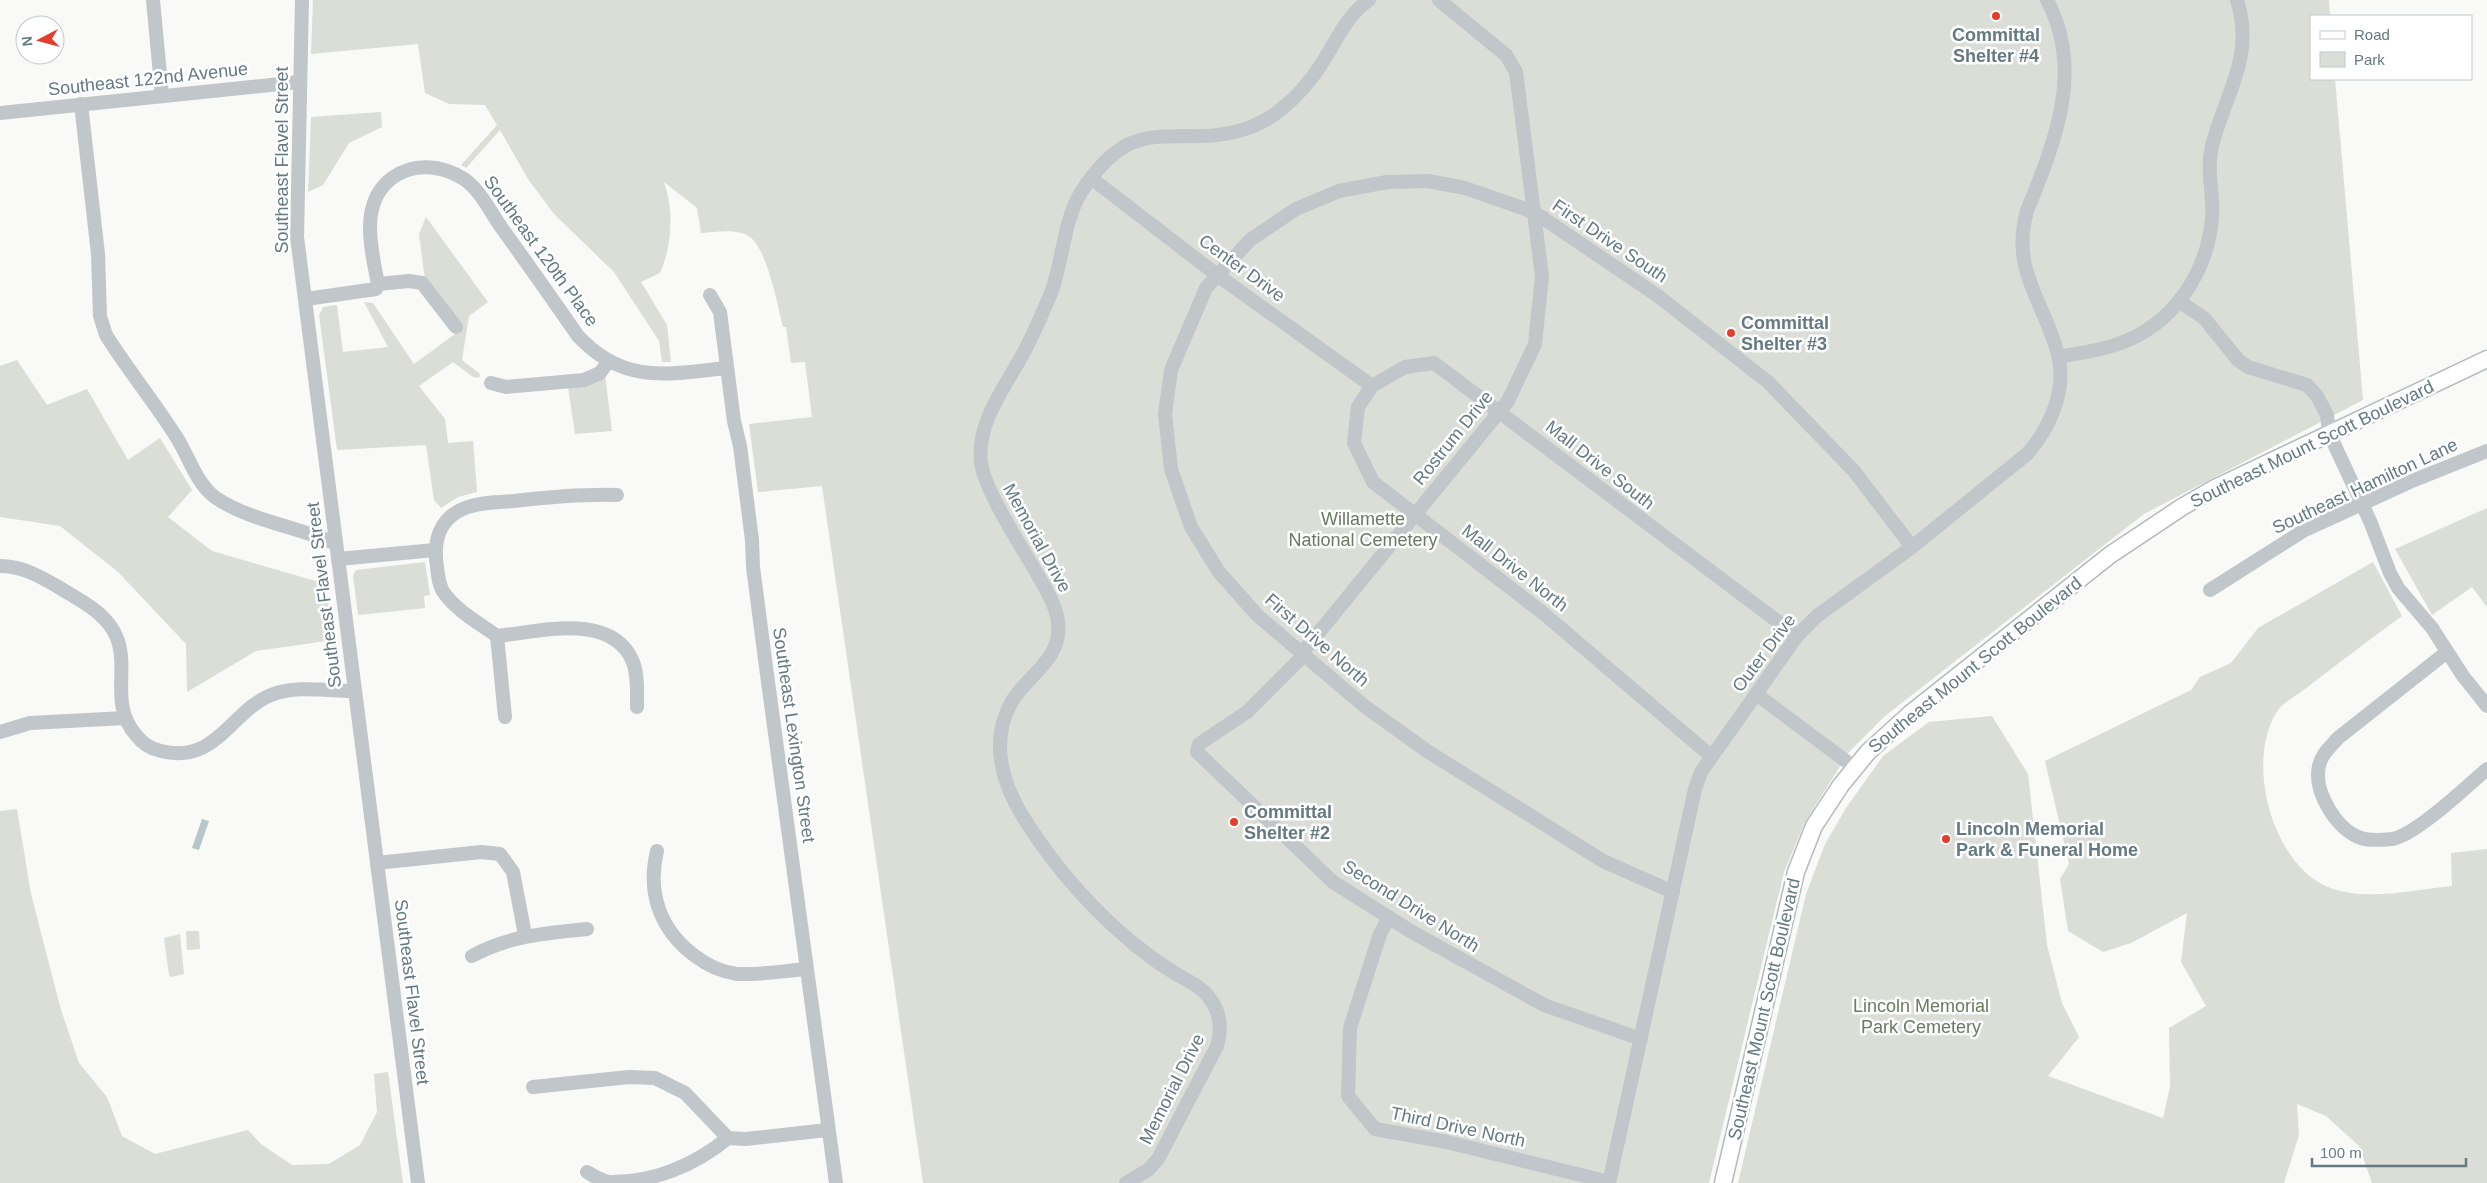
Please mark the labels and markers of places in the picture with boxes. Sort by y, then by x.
marker: Committal Shelter #4 [1990,10,2002,22]
place label: Committal Shelter #4 [1952,25,2040,66]
place label: Committal Shelter #3 [1741,313,1829,354]
marker: Committal Shelter #3 [1725,327,1737,339]
place label: Committal Shelter #2 [1244,802,1332,843]
marker: Committal Shelter #2 [1228,816,1240,828]
place label: Lincoln Memorial Park & Funeral Home [1956,819,2138,860]
marker: Lincoln Memorial Park & Funeral Home [1940,833,1952,845]

